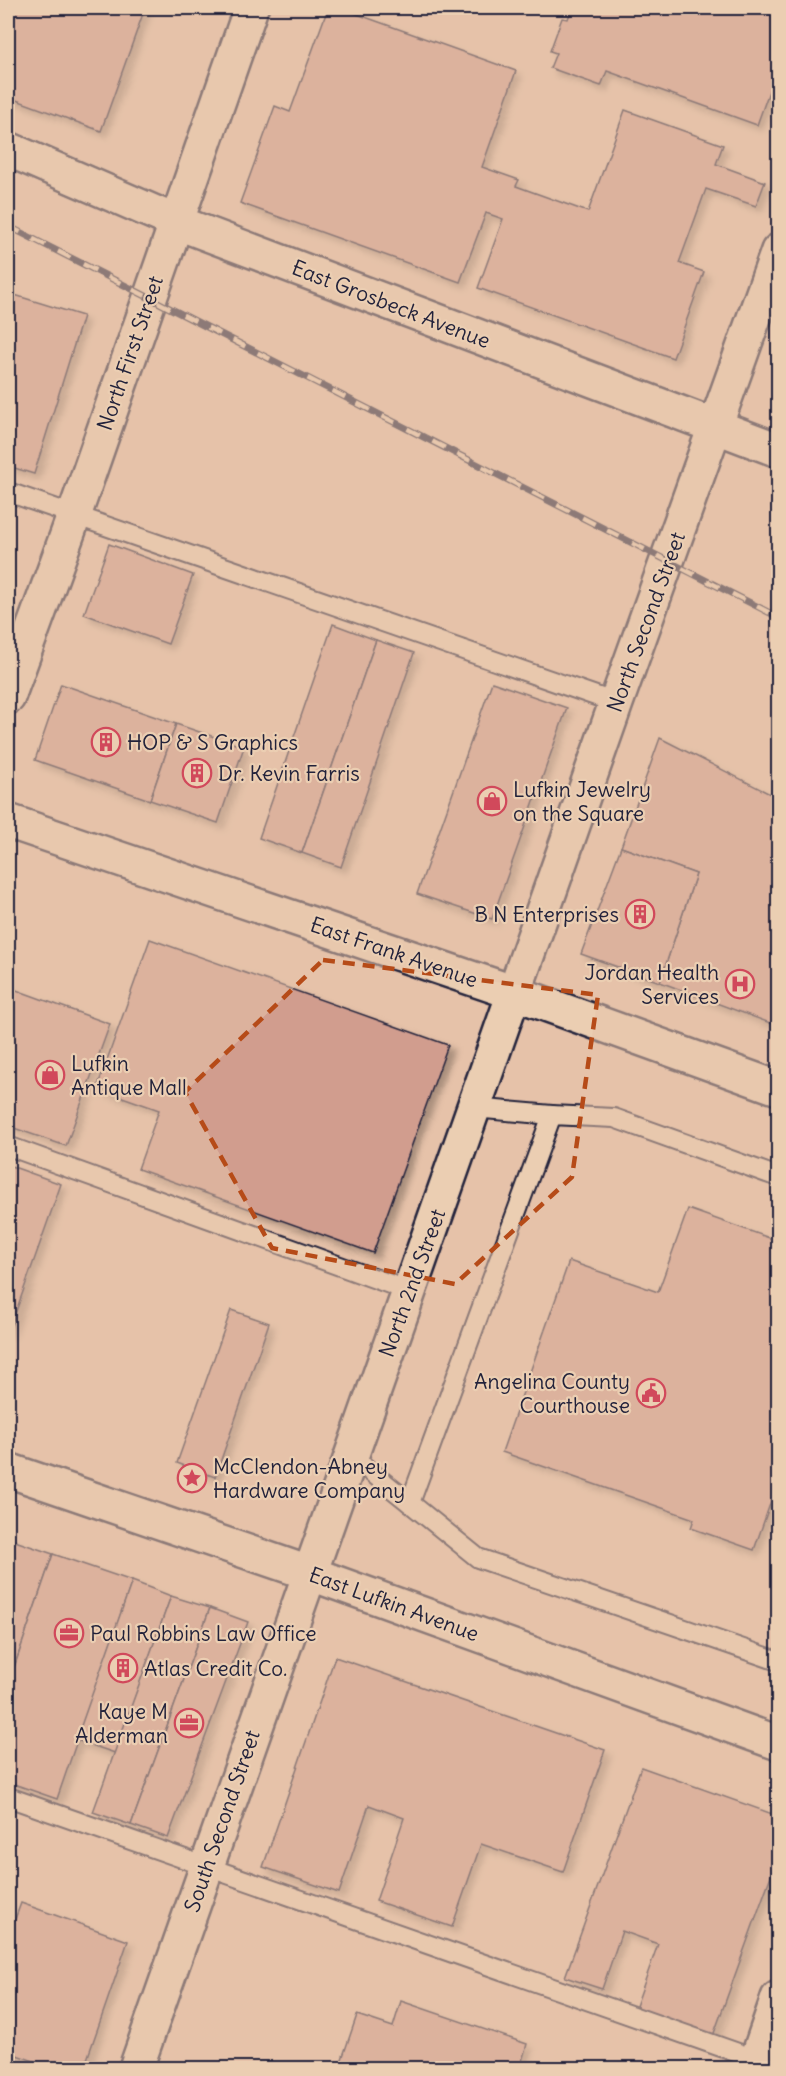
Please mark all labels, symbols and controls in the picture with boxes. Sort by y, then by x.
street label: East Grosbeck Avenue [288,254,494,354]
street label: North First Street [91,272,169,434]
street label: North Second Street [601,528,691,716]
building icon: HOP & S Graphics [90,726,122,758]
place label: HOP & S Graphics [127,729,298,756]
building icon: Dr. Kevin Farris [181,757,213,789]
place label: Dr. Kevin Farris [218,760,360,787]
place label: Lufkin Jewelry on the Square [513,776,651,827]
shop icon: Lufkin Jewelry on the Square [476,785,508,817]
building icon: B N Enterprises [624,898,656,930]
place label: B N Enterprises [474,901,619,928]
street label: East Frank Avenue [307,911,481,993]
place label: Jordan Health Services [585,959,719,1010]
hospital icon: Jordan Health Services [724,968,756,1000]
place label: Lufkin Antique Mall [71,1050,187,1101]
shop icon: Lufkin Antique Mall [34,1059,66,1091]
street label: North 2nd Street [373,1205,451,1361]
place label: Angelina County Courthouse [474,1368,630,1419]
public building icon: Angelina County Courthouse [635,1377,667,1409]
place label: McClendon-Abney Hardware Company [213,1453,405,1504]
place icon: McClendon-Abney Hardware Company [176,1462,208,1494]
street label: East Lufkin Avenue [305,1561,483,1647]
office icon: Paul Robbins Law Office [53,1617,85,1649]
place label: Paul Robbins Law Office [90,1620,317,1647]
building icon: Atlas Credit Co. [107,1652,139,1684]
place label: Atlas Credit Co. [144,1655,287,1682]
place label: Kaye M Alderman [75,1698,168,1749]
office icon: Kaye M Alderman [173,1707,205,1739]
street label: South Second Street [178,1726,266,1916]

